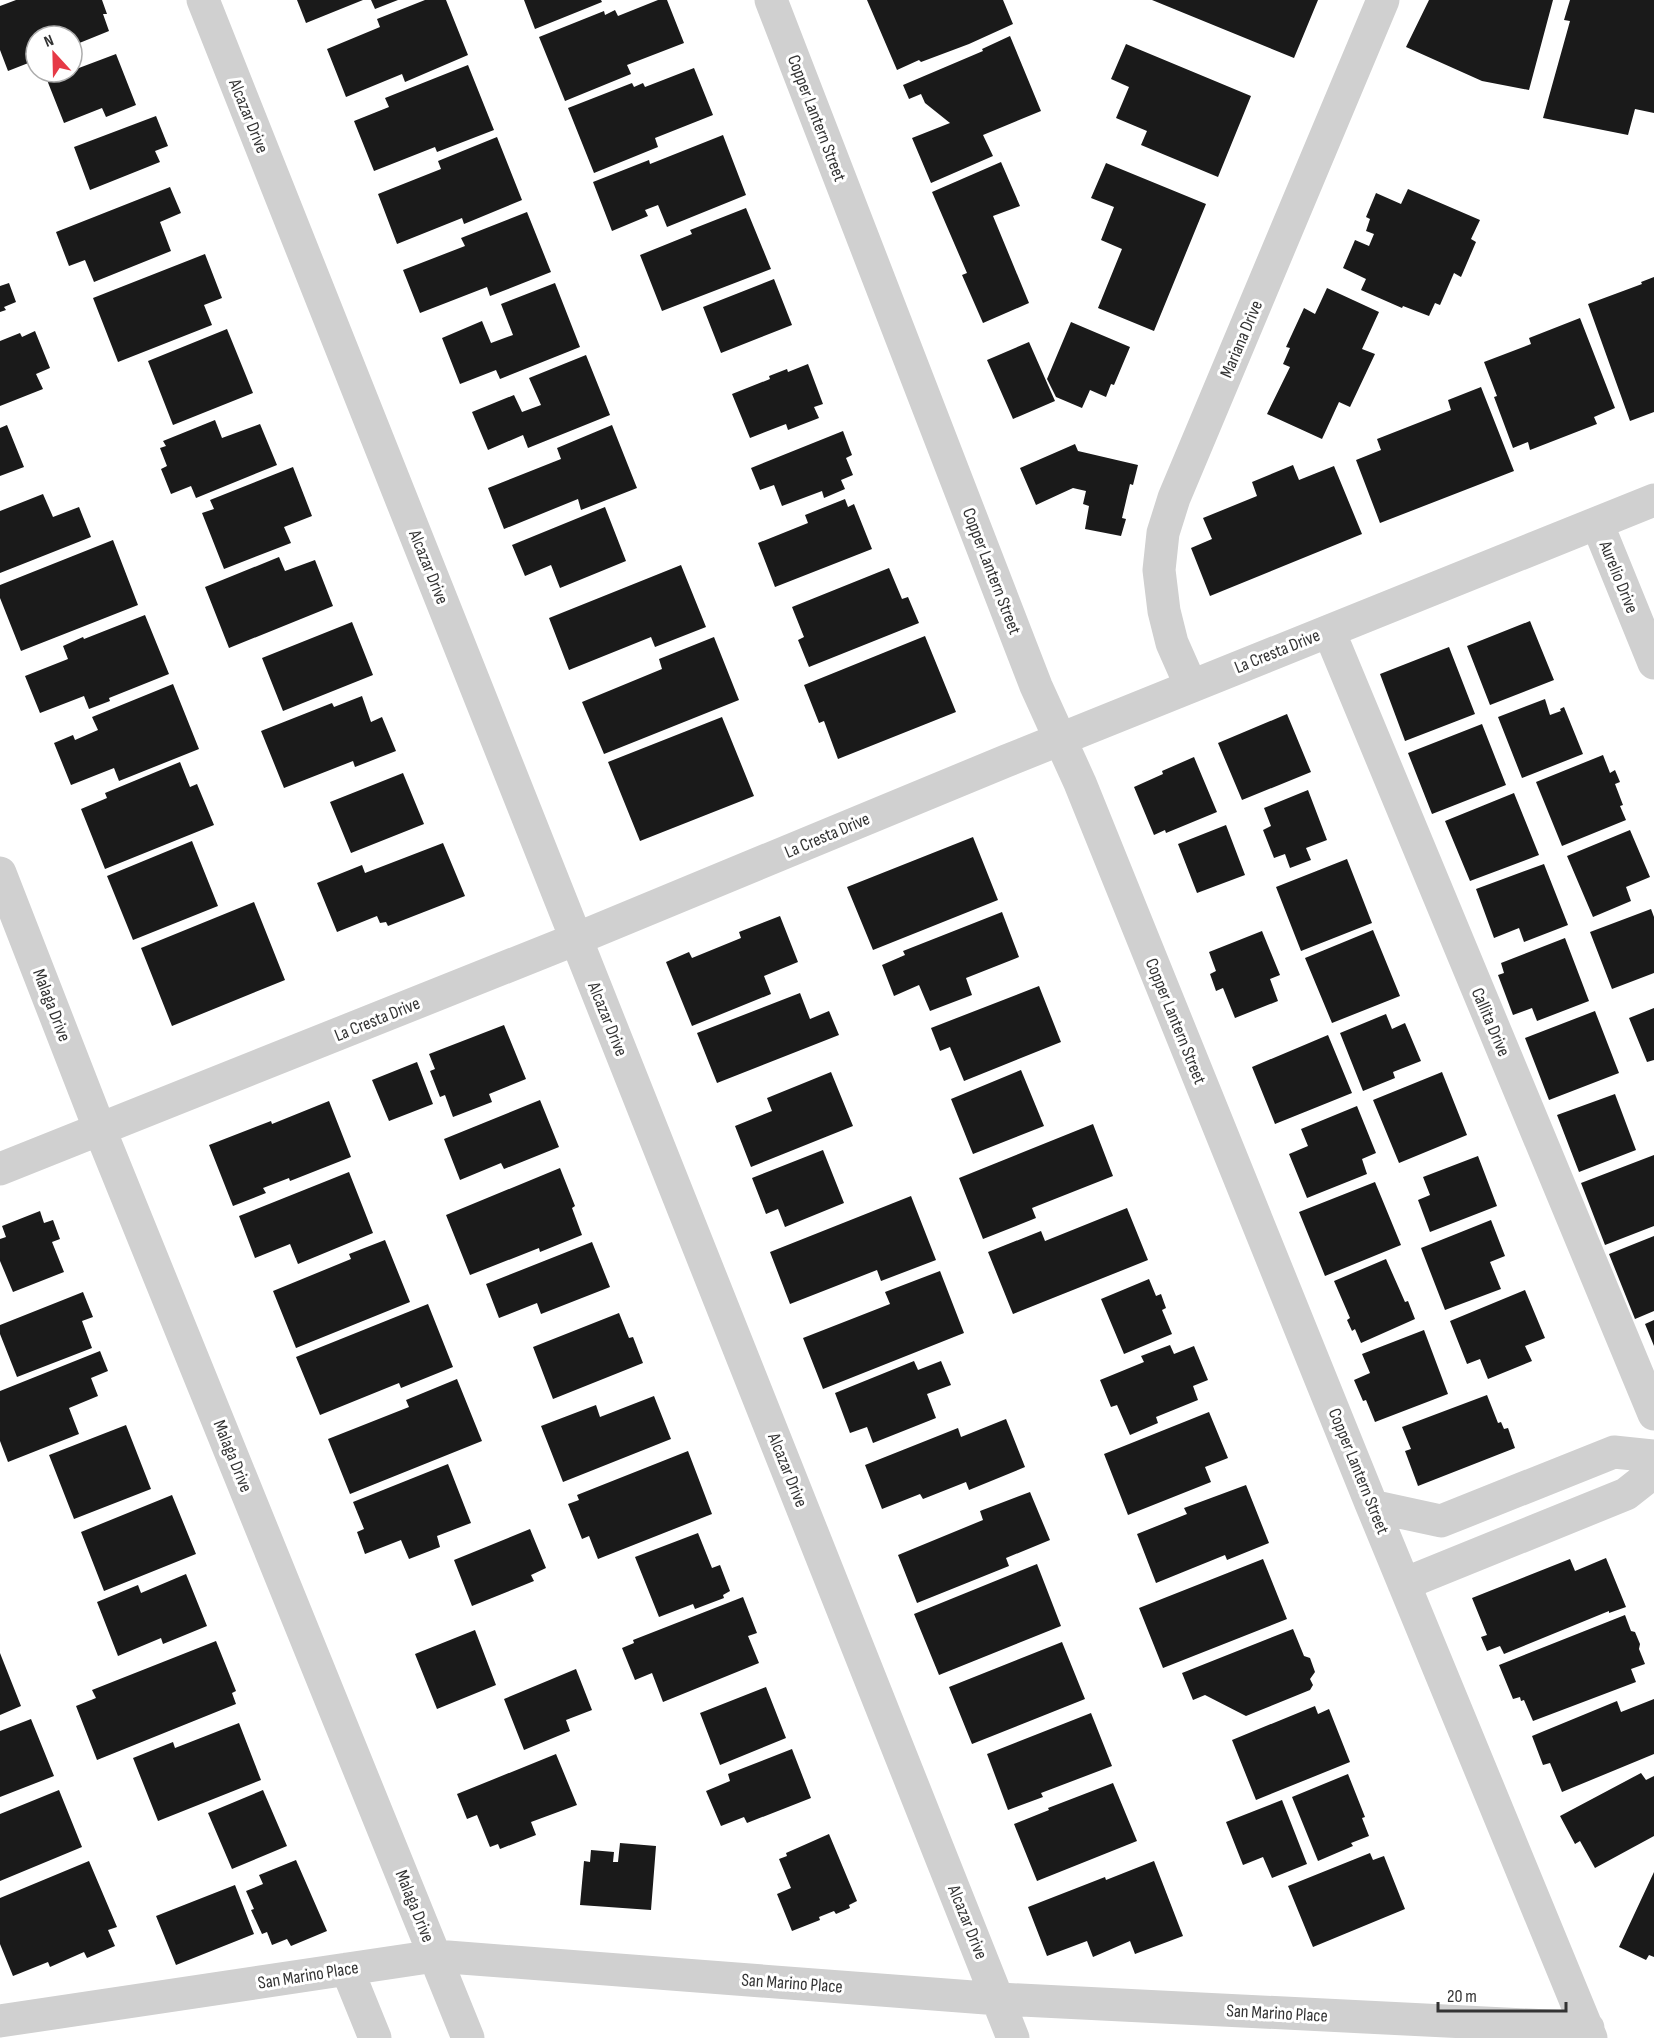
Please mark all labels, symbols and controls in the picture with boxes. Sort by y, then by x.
north arrow [24,24,84,84]
text: N [41,31,56,52]
street label: Copper Lantern Street [783,52,851,185]
street label: Alcazar Drive [224,75,273,156]
street label: Mariana Drive [1216,297,1267,381]
street label: Copper Lantern Street [958,505,1026,638]
street label: Alcazar Drive [404,526,453,607]
street label: Aurelio Drive [1594,537,1643,616]
street label: La Cresta Drive [1231,625,1323,678]
street label: La Cresta Drive [782,808,873,863]
street label: Copper Lantern Street [1141,955,1211,1088]
street label: Malaga Drive [28,966,75,1044]
street label: Alcazar Drive [583,978,632,1059]
street label: Callita Drive [1467,985,1514,1060]
street label: La Cresta Drive [331,993,423,1046]
street label: Copper Lantern Street [1324,1405,1394,1538]
street label: Malaga Drive [209,1417,257,1495]
street label: Alcazar Drive [763,1429,812,1510]
street label: Malaga Drive [391,1867,439,1945]
street label: Alcazar Drive [943,1881,992,1962]
street label: San Marino Place [256,1957,360,1994]
street label: San Marino Place [741,1969,843,1998]
scale bar [1438,1975,1566,2013]
text: 20 m [1447,1986,1477,2007]
street label: San Marino Place [1226,2000,1328,2027]

